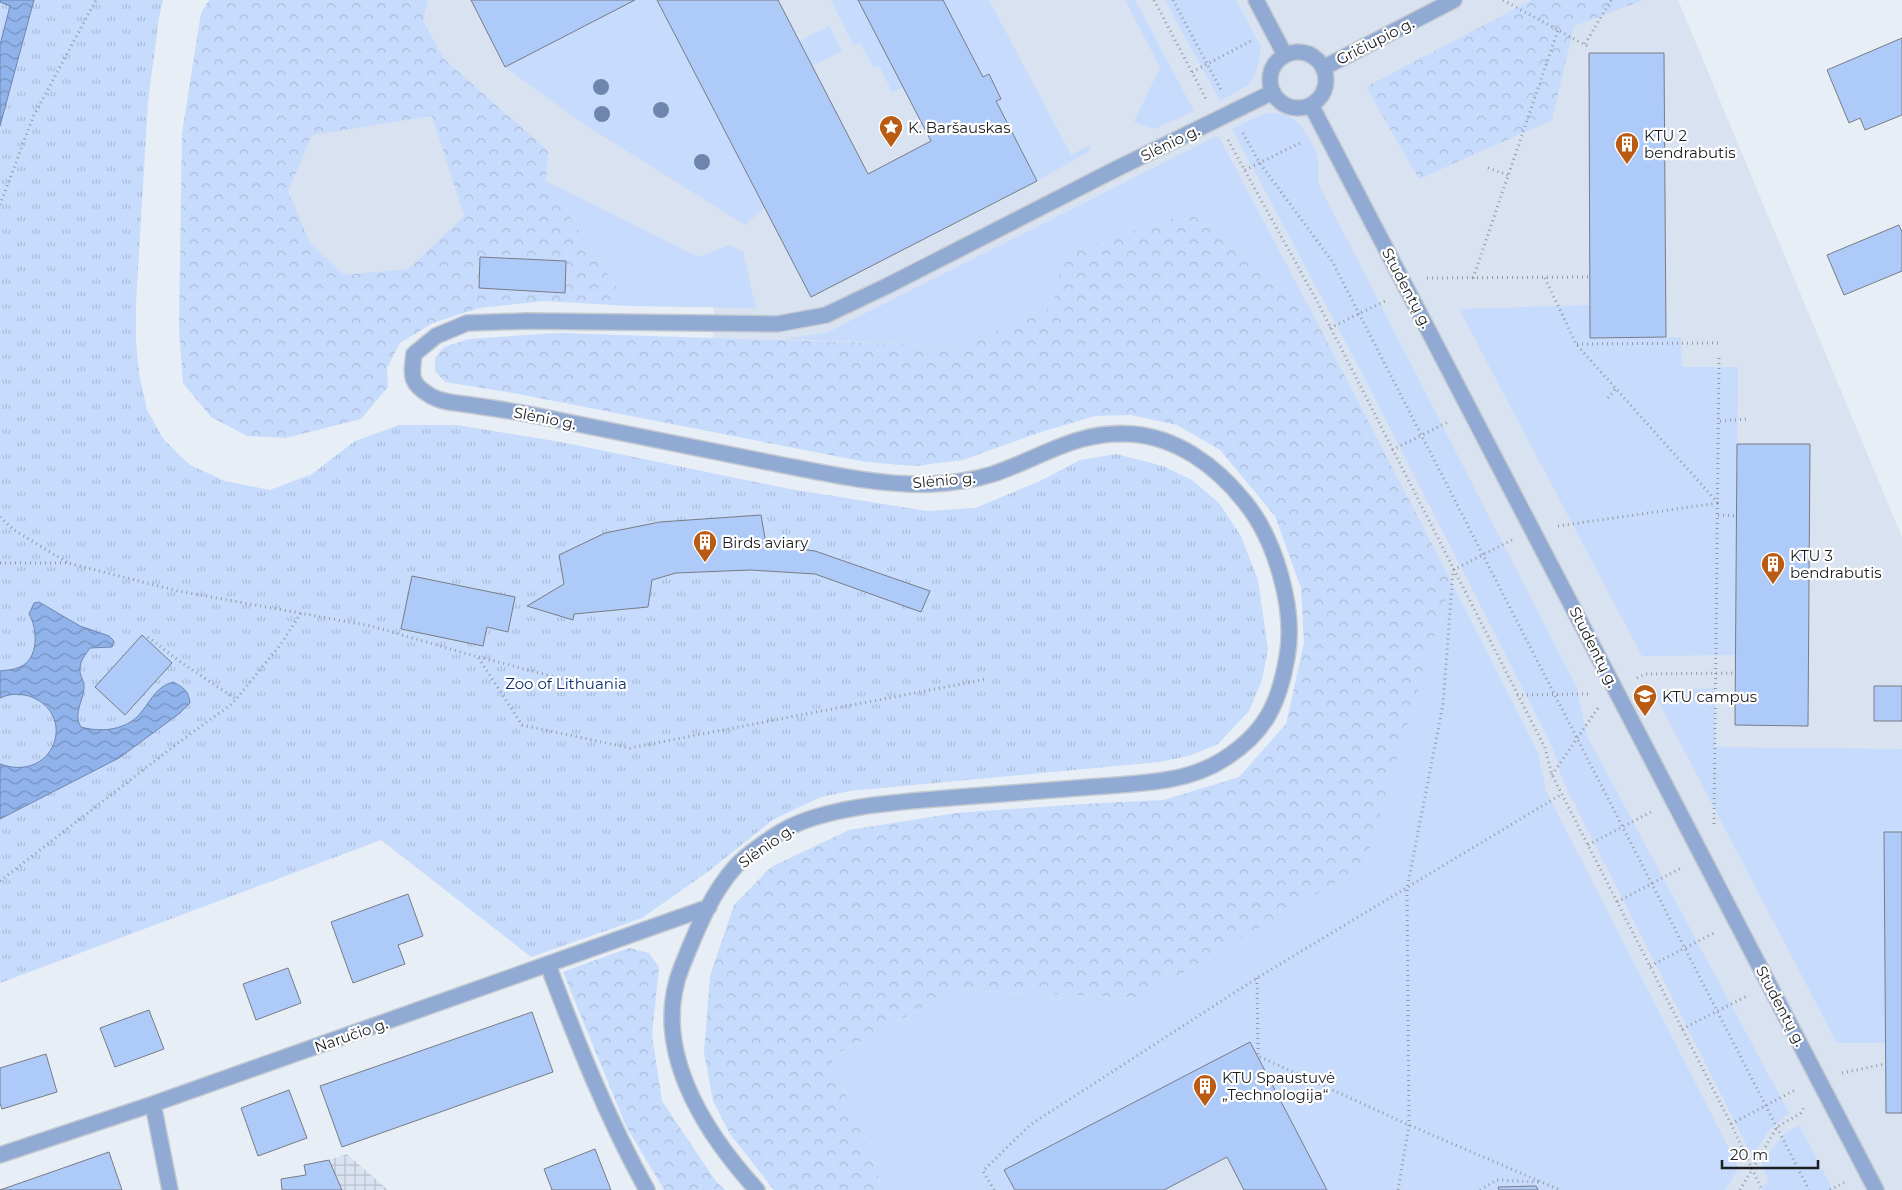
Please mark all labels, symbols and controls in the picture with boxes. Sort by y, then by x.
street label: Gričiupio g. [1333,13,1417,69]
place icon: K. Baršauskas [878,114,904,148]
place label: K. Baršauskas [908,118,1010,137]
street label: Slėnio g. [1137,121,1203,165]
place label: KTU 2 bendrabutis [1644,126,1736,162]
building icon: KTU 2 bendrabutis [1614,131,1640,165]
street label: Studentų g. [1378,245,1436,331]
street label: Slėnio g. [512,403,578,433]
street label: Slėnio g. [912,468,976,492]
building icon: Birds aviary [692,529,718,563]
place label: Birds aviary [722,533,809,552]
place label: KTU 3 bendrabutis [1790,546,1882,582]
building icon: KTU 3 bendrabutis [1760,551,1786,585]
street label: Studentų g. [1565,603,1623,691]
park label: Zoo of Lithuania [505,674,627,693]
school or university icon: KTU campus [1632,683,1658,717]
place label: KTU campus [1662,687,1757,706]
street label: Slėnio g. [735,820,797,872]
street label: Studentų g. [1752,963,1810,1049]
street label: Naručio g. [312,1014,390,1056]
place label: KTU Spaustuvė „Technologija“ [1222,1068,1335,1104]
building icon: KTU Spaustuvė „Technologija“ [1192,1073,1218,1107]
scale bar [1722,1138,1818,1170]
text: 20 m [1730,1145,1768,1164]

